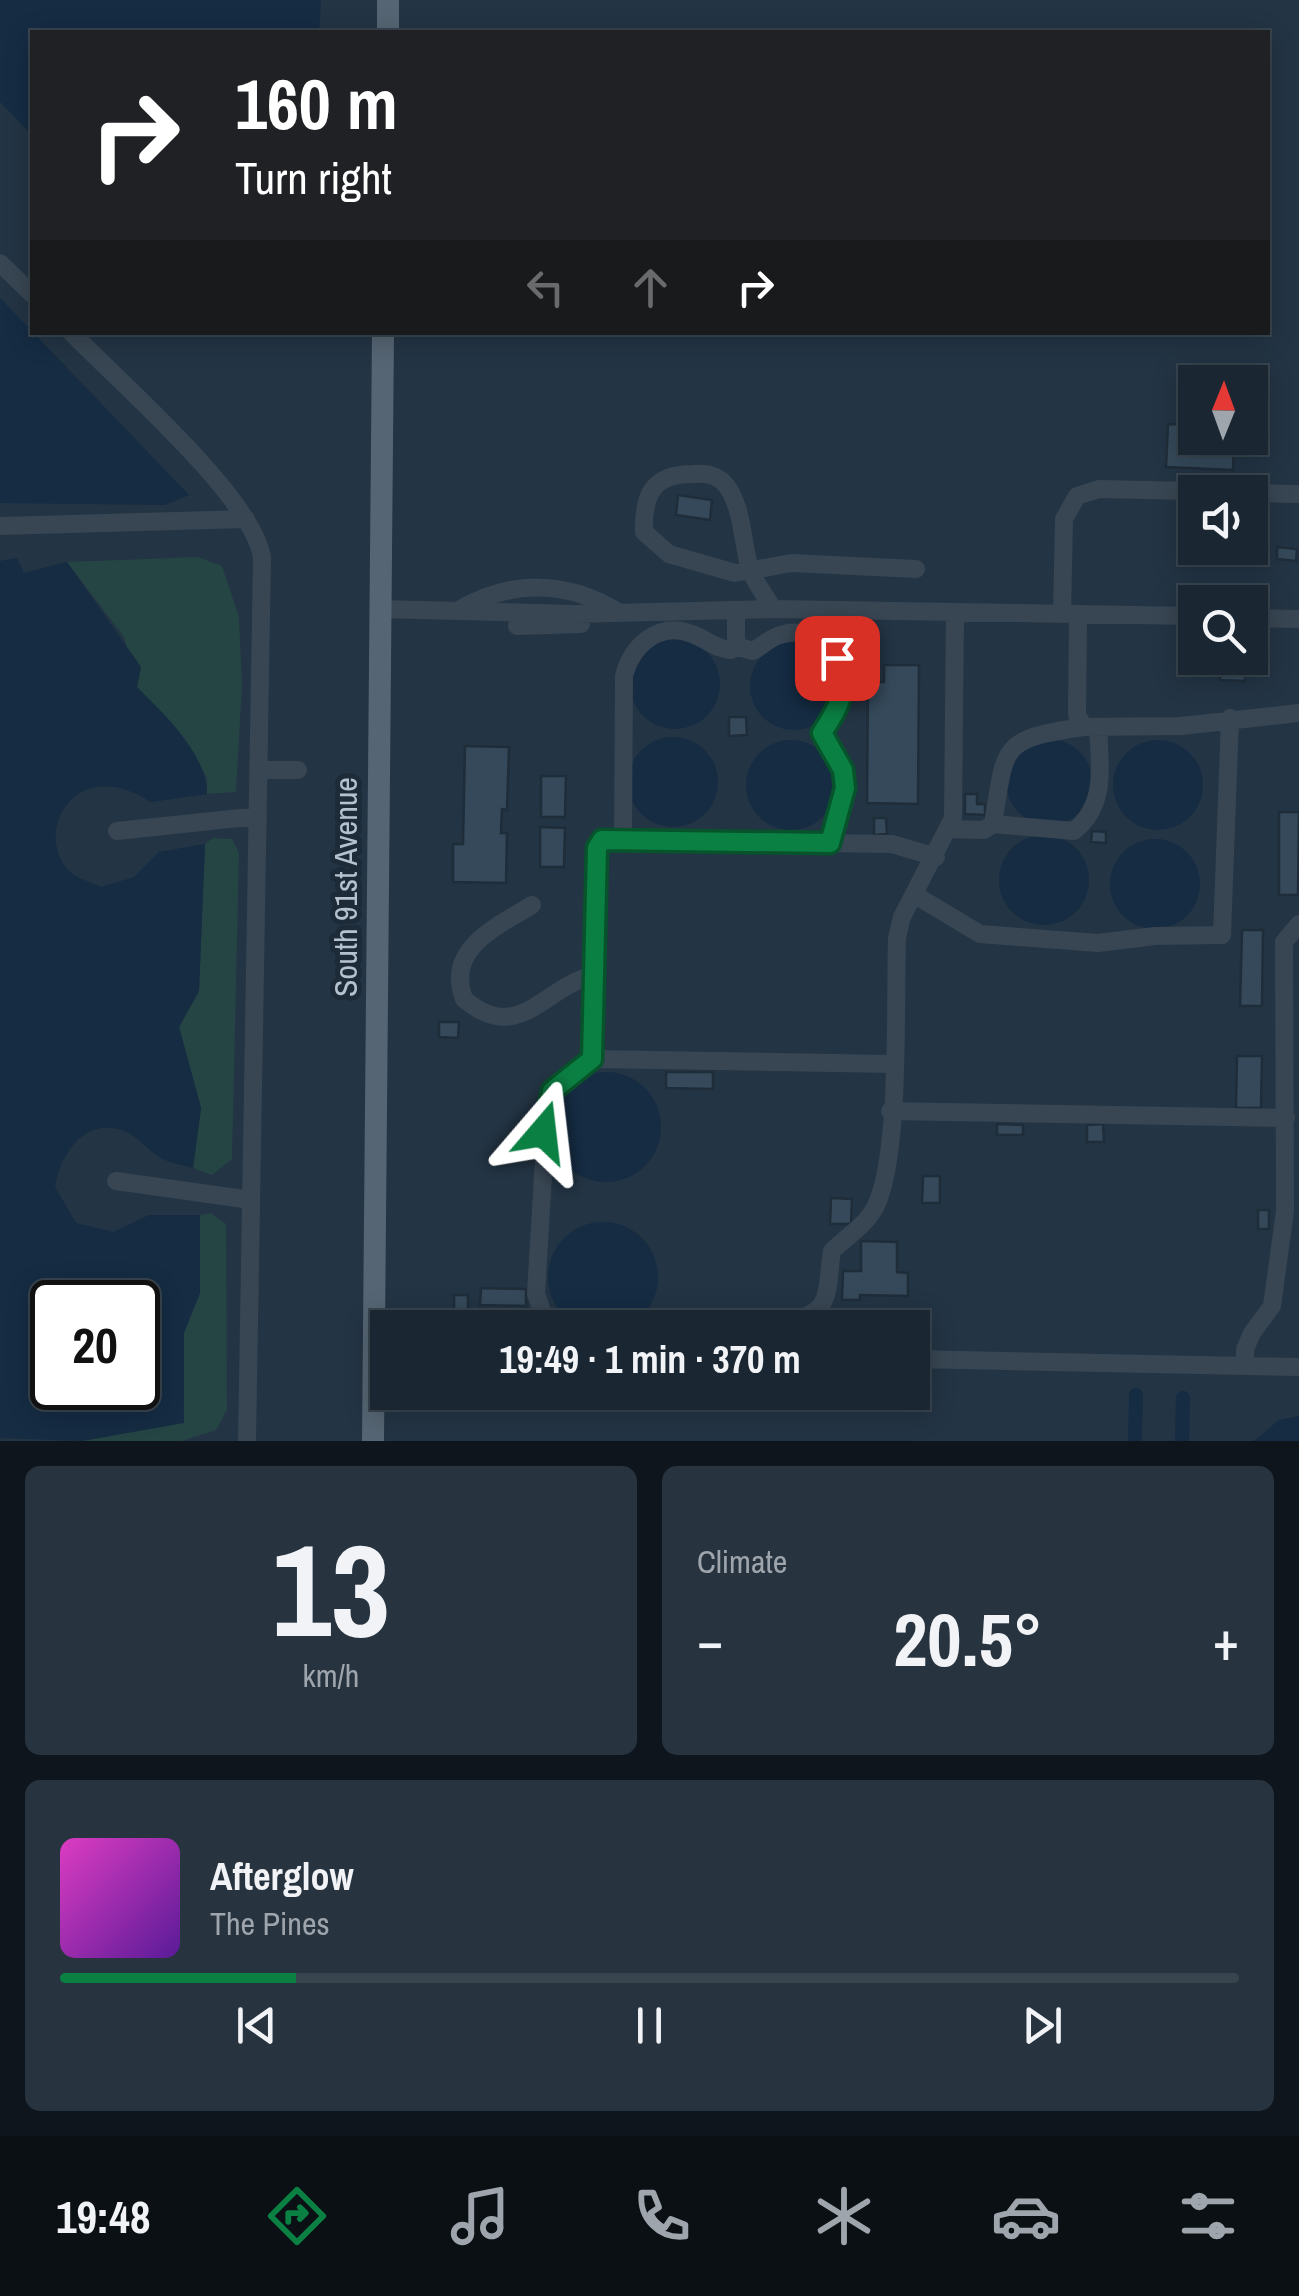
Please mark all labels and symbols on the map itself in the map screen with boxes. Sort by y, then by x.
north arrow [1178,365,1268,455]
pin [795,616,880,701]
street label: South 91st Avenue [324,777,367,997]
position arrow [491,1080,595,1184]
speed limit sign: 20 [30,1280,160,1410]

